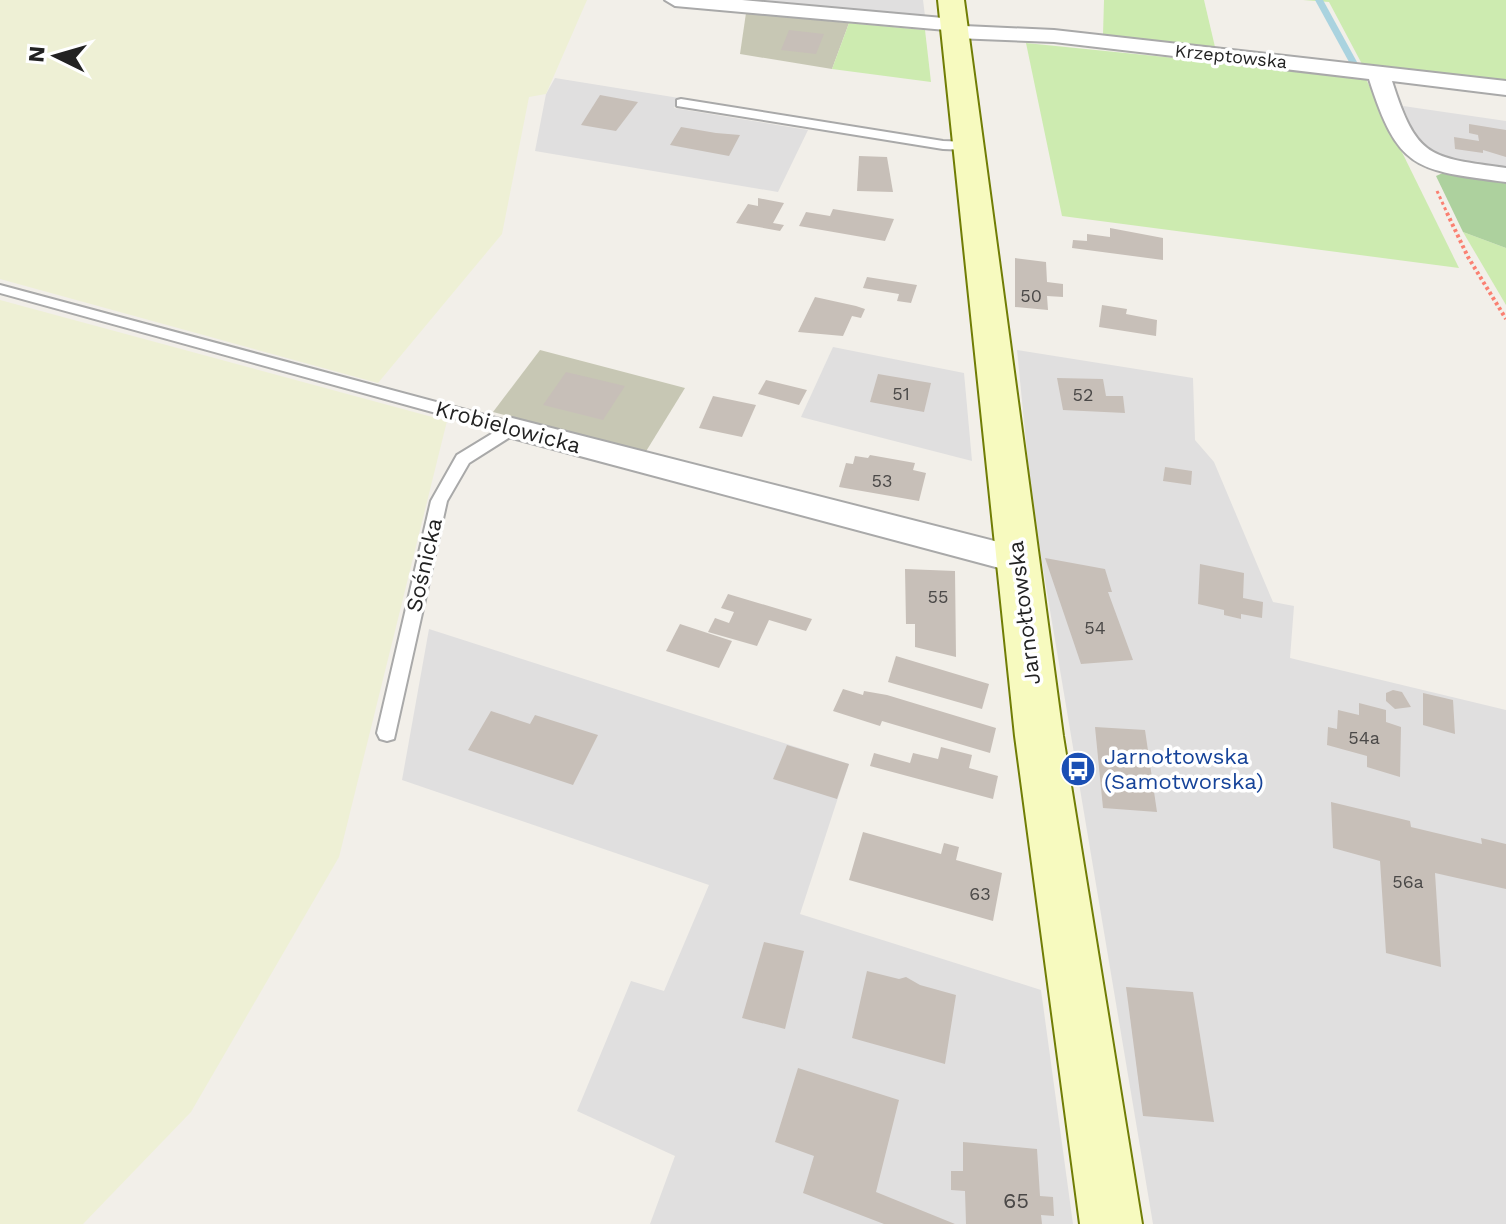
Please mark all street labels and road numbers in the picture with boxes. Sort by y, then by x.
street label: Krzeptowska [1174,40,1288,72]
street label: Krobielowicka [433,396,583,458]
street label: Sośnicka [401,516,447,614]
street label: Jarnołtowska [1003,540,1045,686]

